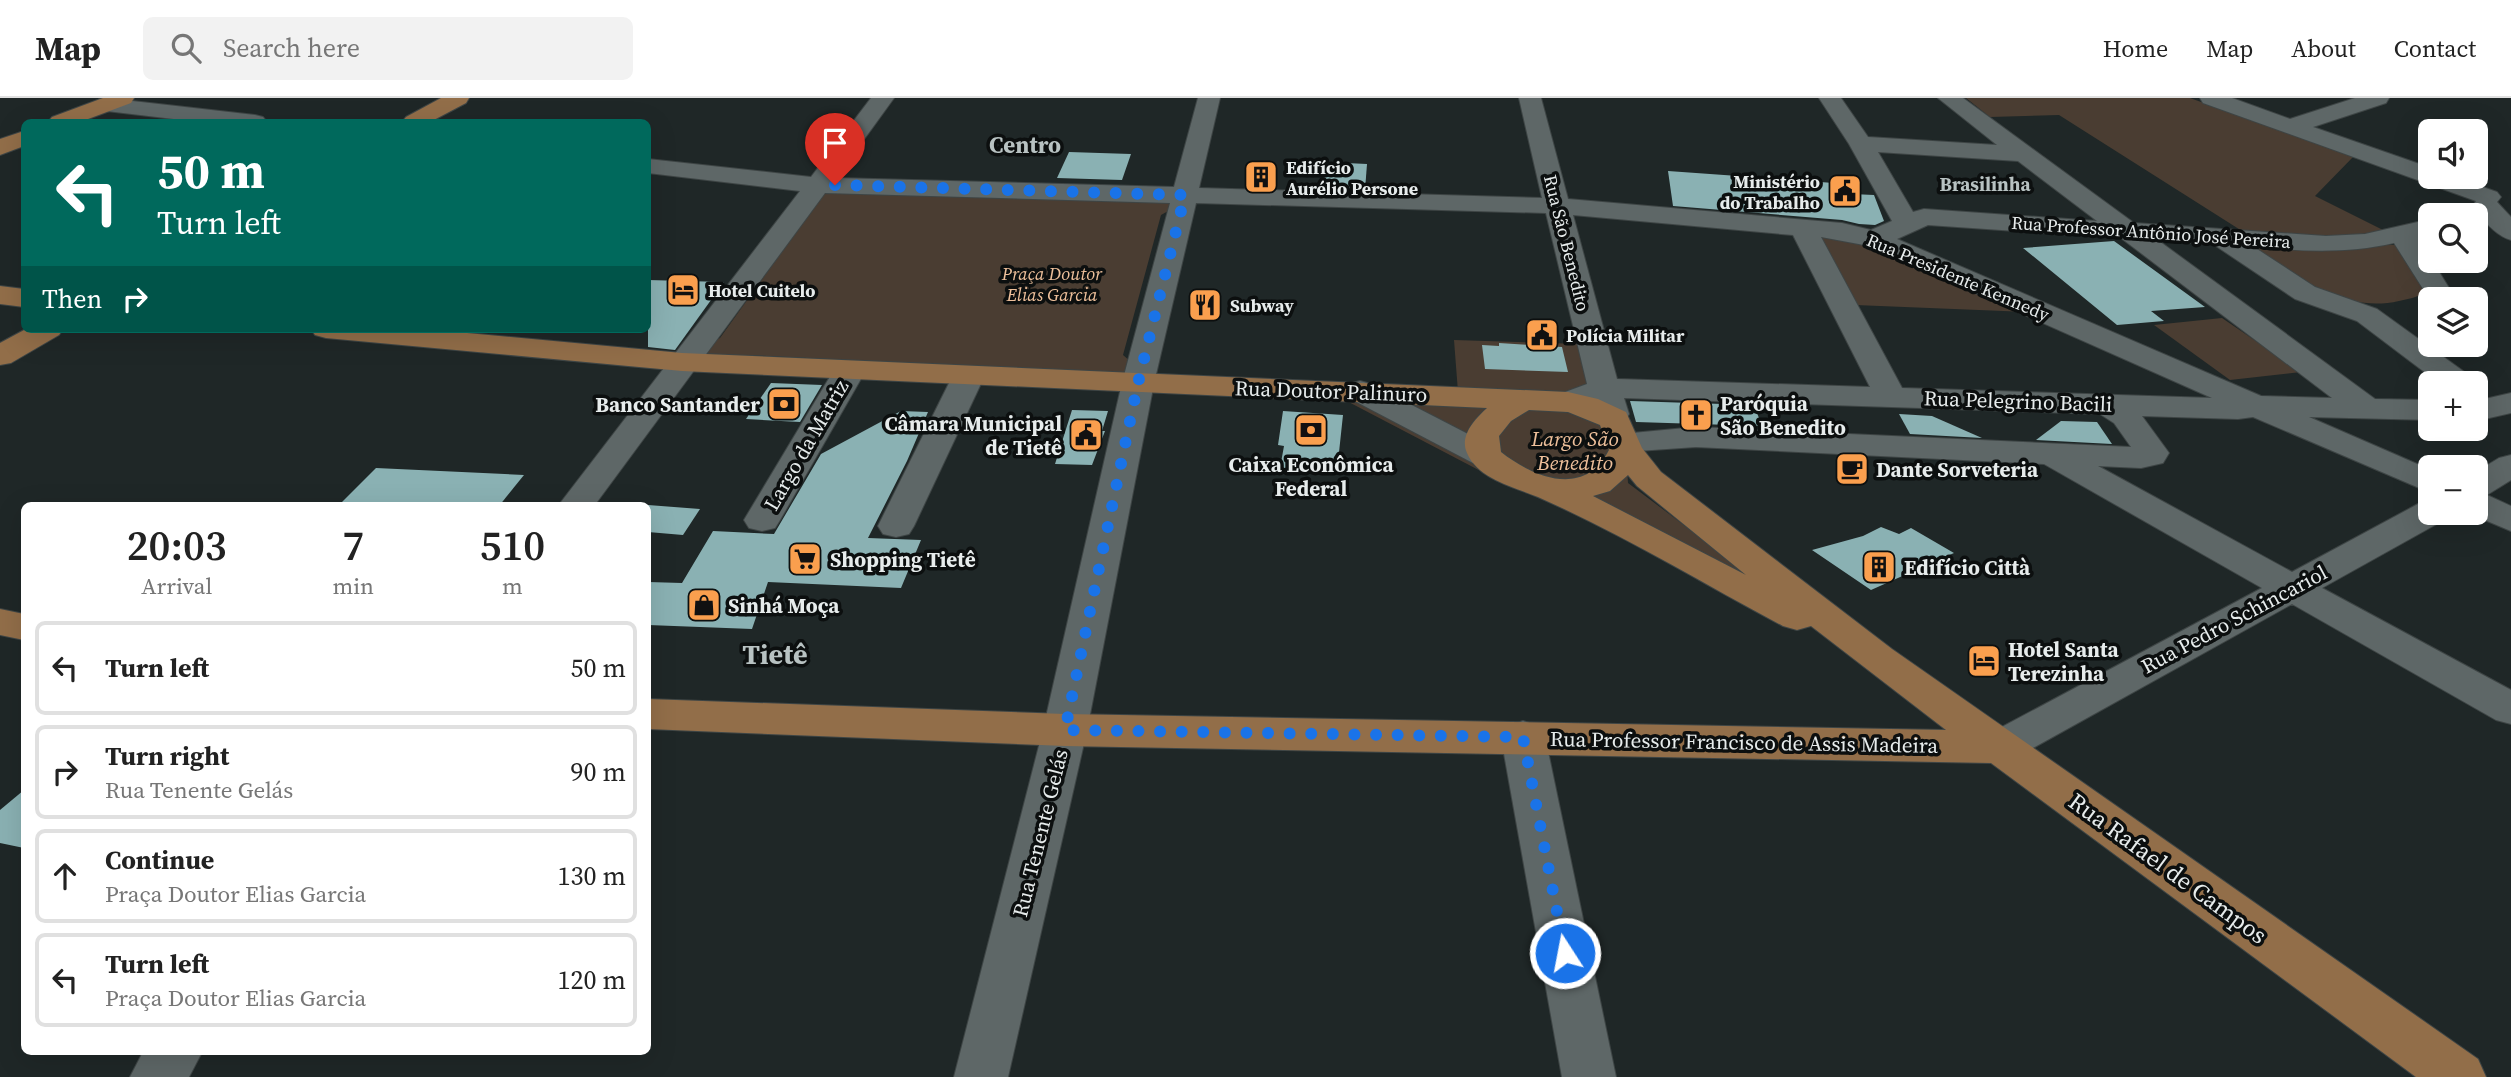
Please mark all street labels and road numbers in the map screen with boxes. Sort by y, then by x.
street label: Rua São Benedito [1538,172,1596,314]
street label: Rua Professor Antônio José Pereira [2010,210,2292,254]
street label: Rua Presidente Kennedy [1863,227,2054,327]
street label: Rua Doutor Palinuro [1234,373,1428,409]
street label: Largo da Matriz [757,374,855,516]
street label: Rua Pelegrino Bacili [1923,383,2113,419]
street label: Rua Pedro Schincariol [2136,558,2332,680]
street label: Rua Professor Francisco de Assis Madeira [1550,724,1939,760]
street label: Rua Tenente Gelás [1005,746,1075,920]
street label: Rua Rafael de Campos [2062,785,2274,951]

